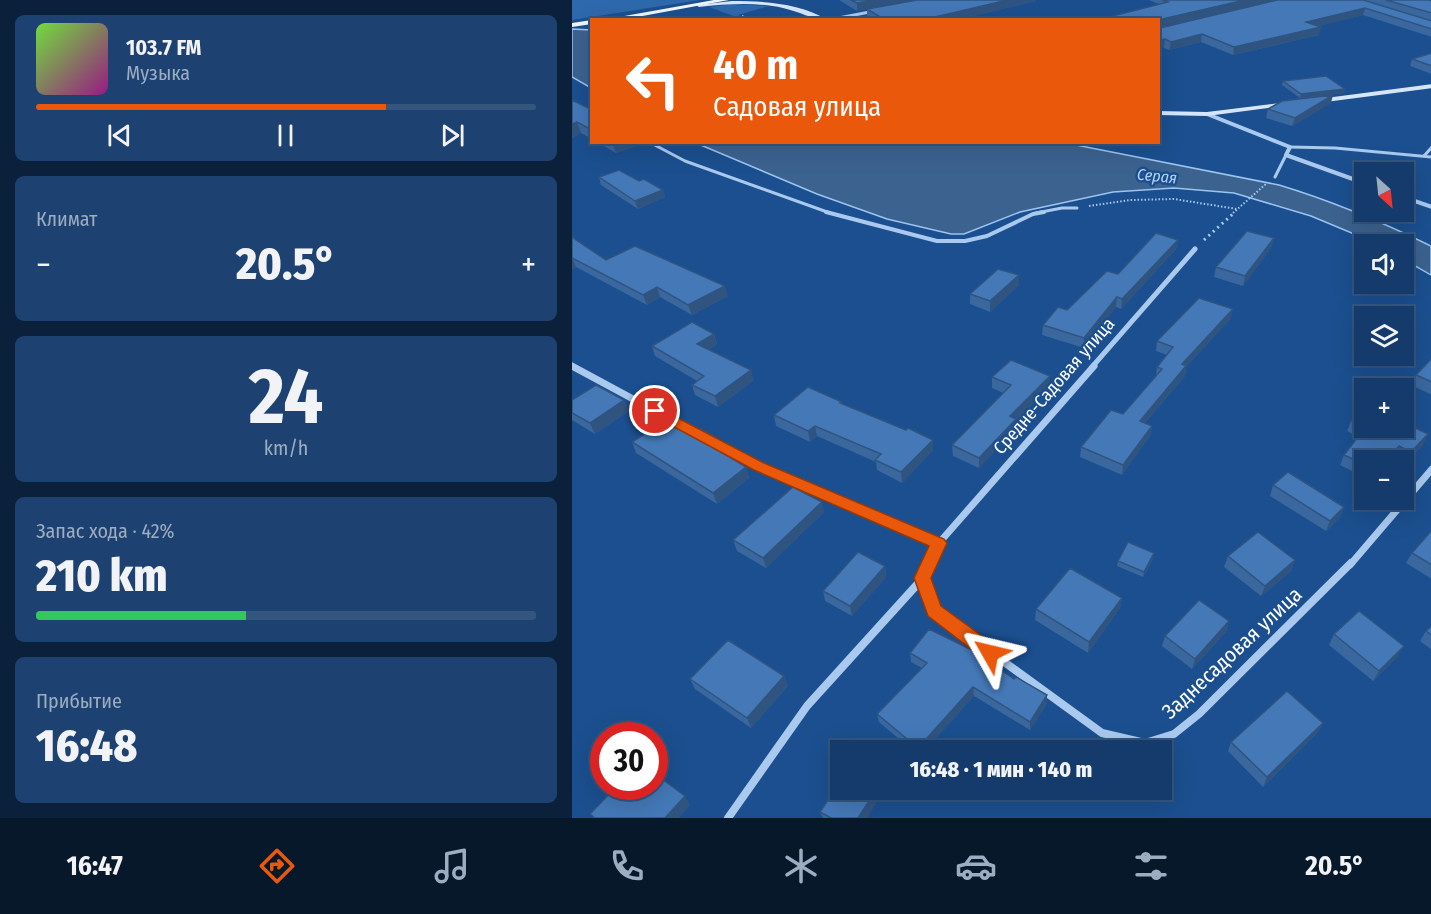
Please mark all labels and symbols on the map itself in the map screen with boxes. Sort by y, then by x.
north arrow [1354,162,1414,222]
water label: Серая [1136,164,1178,188]
street label: Средне-Садовая улица [989,313,1119,459]
pin [629,385,680,436]
street label: Заднесадовая улица [1157,582,1307,724]
position arrow [958,621,1022,685]
speed limit sign: 30 [590,722,668,800]

